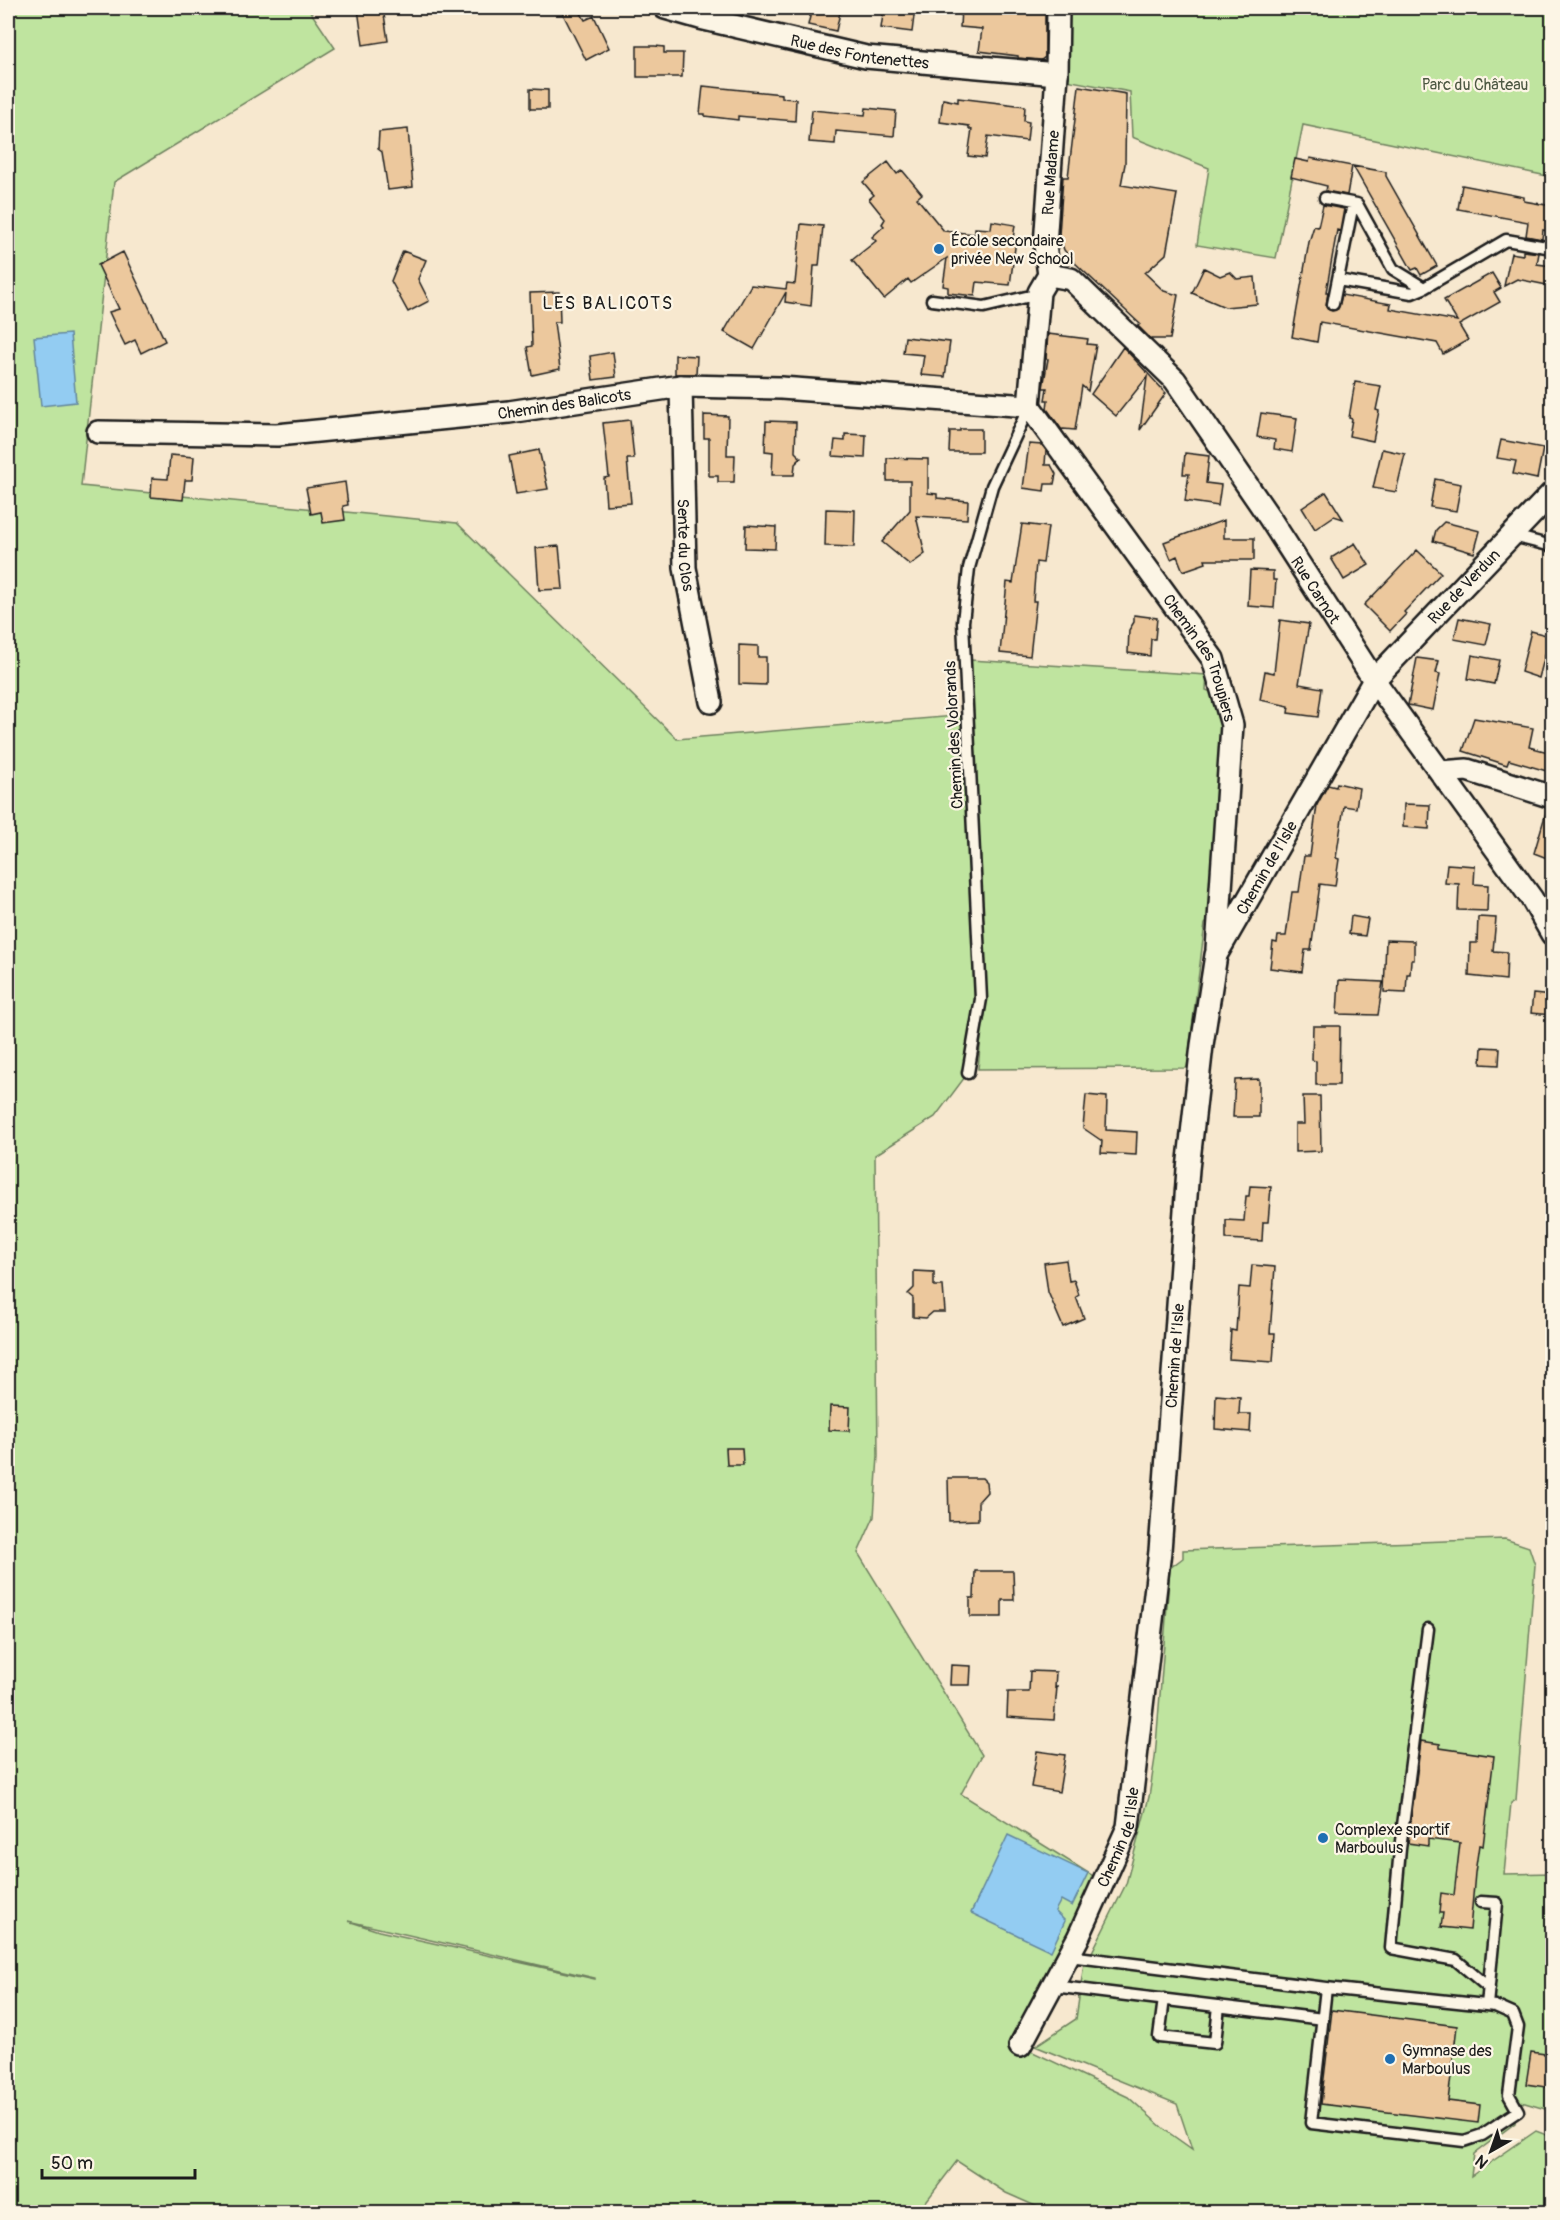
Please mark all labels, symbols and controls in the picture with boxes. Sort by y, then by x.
street label: Rue des Fontenettes [788,31,930,74]
park label: Parc du Château [1422,75,1528,95]
street label: Rue Madame [1038,129,1064,216]
place label: École secondaire privée New School [951,231,1074,269]
marker: École secondaire privée New School [932,242,946,256]
district label: LES BALICOTS [542,292,674,315]
street label: Chemin des Balicots [497,385,632,424]
street label: Sente du Clos [672,499,698,593]
street label: Rue de Verdun [1424,545,1505,628]
street label: Rue Carnot [1286,553,1344,628]
street label: Chemin des Troupiers [1158,590,1240,724]
street label: Chemin des Volorands [940,660,968,810]
street label: Chemin de l’Isle [1232,817,1302,918]
street label: Chemin de l’Isle [1162,1303,1189,1409]
street label: Chemin de l’Isle [1093,1786,1144,1891]
place label: Complexe sportif Marboulus [1335,1820,1451,1858]
marker: Complexe sportif Marboulus [1316,1831,1330,1845]
place label: Gymnase des Marboulus [1402,2041,1492,2079]
marker: Gymnase des Marboulus [1383,2052,1397,2066]
north arrow [1461,2121,1521,2181]
scale bar [42,2142,195,2180]
text: N [1471,2150,1493,2173]
text: 50 m [51,2152,93,2175]

